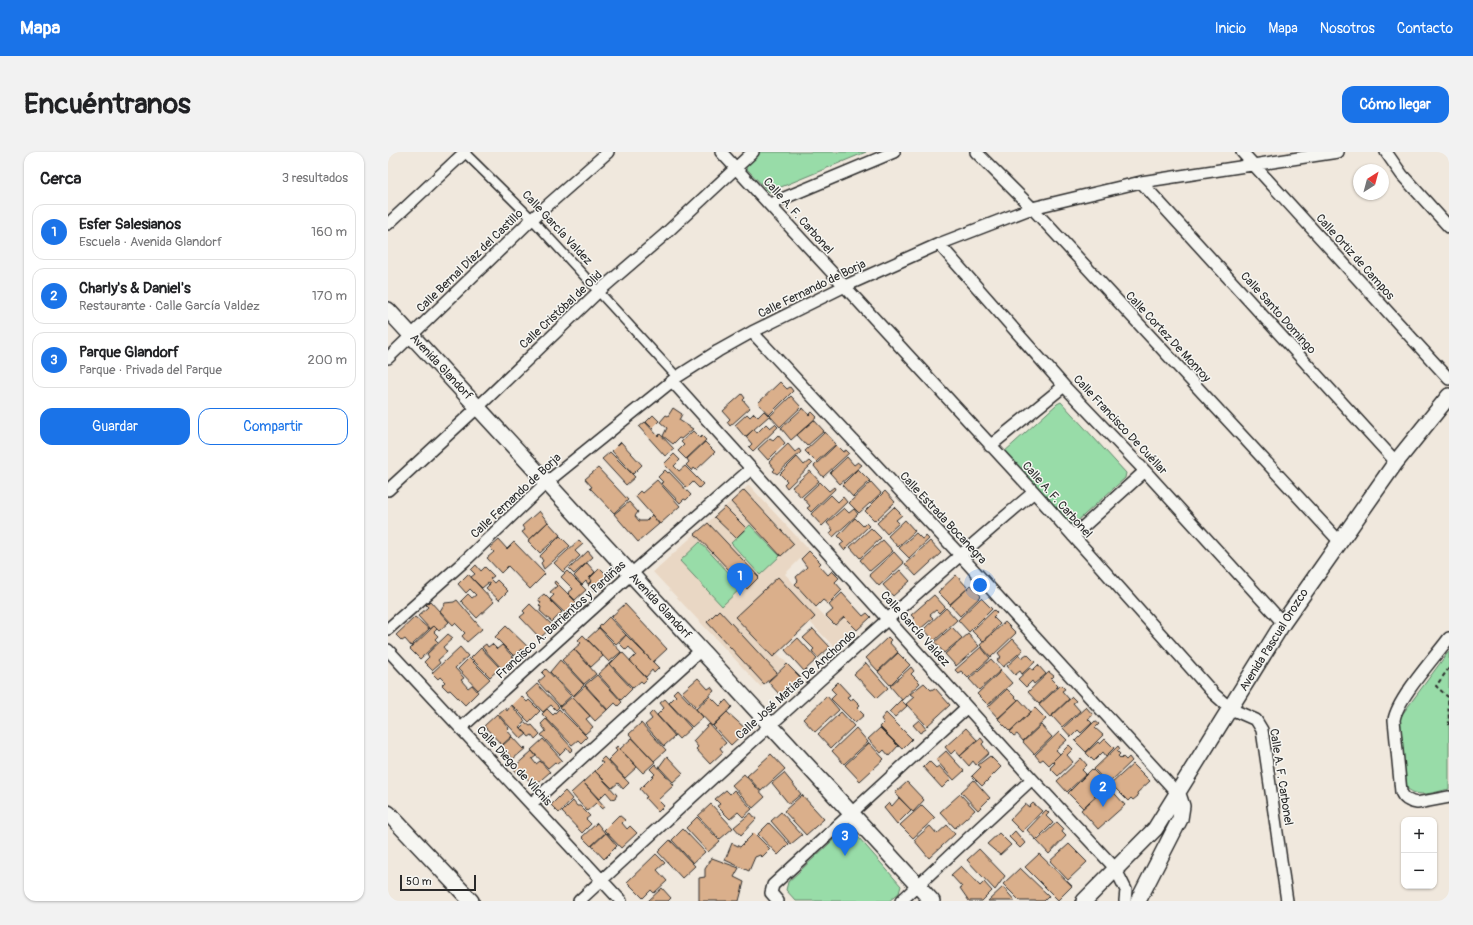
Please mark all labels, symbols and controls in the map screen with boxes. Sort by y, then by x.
text: Mapa [20,16,60,40]
text: Inicio [1215,20,1246,37]
text: Mapa [1268,20,1298,37]
text: Nosotros [1320,20,1375,37]
text: Contacto [1397,20,1453,37]
button: Cómo llegar [1342,86,1449,123]
text: Encuéntranos [24,87,191,122]
north arrow [1353,164,1389,200]
text: Cerca [40,168,81,189]
text: 3 resultados [282,170,348,186]
street label: Calle A. F. Carbonel [760,175,836,257]
street label: Calle García Valdez [519,188,595,268]
street label: Calle Bernal Díaz del Castillo [414,206,527,316]
street label: Calle Ortiz de Campos [1312,211,1398,304]
text: Esfer Salesianos [79,215,181,234]
text: 1 [51,224,57,240]
text: 160 m [311,224,347,240]
text: Escuela · Avenida Glandorf [79,234,222,250]
street label: Calle Fernando de Borja [756,256,869,322]
street label: Calle Cristóbal de Olid [516,268,606,352]
street label: Calle Santo Domingo [1237,269,1319,358]
text: Charly's & Daniel's [79,279,191,298]
text: 2 [50,288,58,304]
text: 170 m [312,288,347,304]
street label: Calle Cortez De Monroy [1122,289,1214,385]
text: Restaurante · Calle García Valdez [79,298,260,314]
street label: Avenida Glandorf [406,331,476,403]
text: Parque Glandorf [79,343,179,362]
text: 3 [50,352,58,368]
text: 200 m [308,352,347,368]
text: Parque · Privada del Parque [79,362,222,378]
street label: Calle Francisco De Cuéllar [1070,372,1171,479]
button: Guardar [40,408,190,445]
button: Compartir [198,408,348,445]
street label: Calle Fernando de Borja [468,450,565,542]
street label: Calle A. F. Carbonel [1019,459,1095,541]
street label: Calle Estrada Bocanegra [896,469,990,568]
street label: Francisco A. Barrientos y Pardiñas [493,557,629,682]
pin: 1 [727,563,753,596]
street label: Avenida Glandorf [625,570,695,642]
your location [970,575,990,595]
street label: Avenida Pascual Orozco [1236,585,1312,694]
street label: Calle García Valdez [877,588,953,670]
street label: Calle José Matías De Anchondo [733,627,860,743]
street label: Calle Diego de Vilchis [473,723,555,810]
street label: Calle A. F. Carbonel [1266,728,1296,827]
pin: 2 [1090,774,1116,807]
map controls [1401,817,1437,889]
button: + [1401,817,1437,853]
pin: 3 [832,823,858,856]
button: − [1401,853,1437,889]
scale bar [400,873,476,892]
text: 50 m [406,875,432,888]

